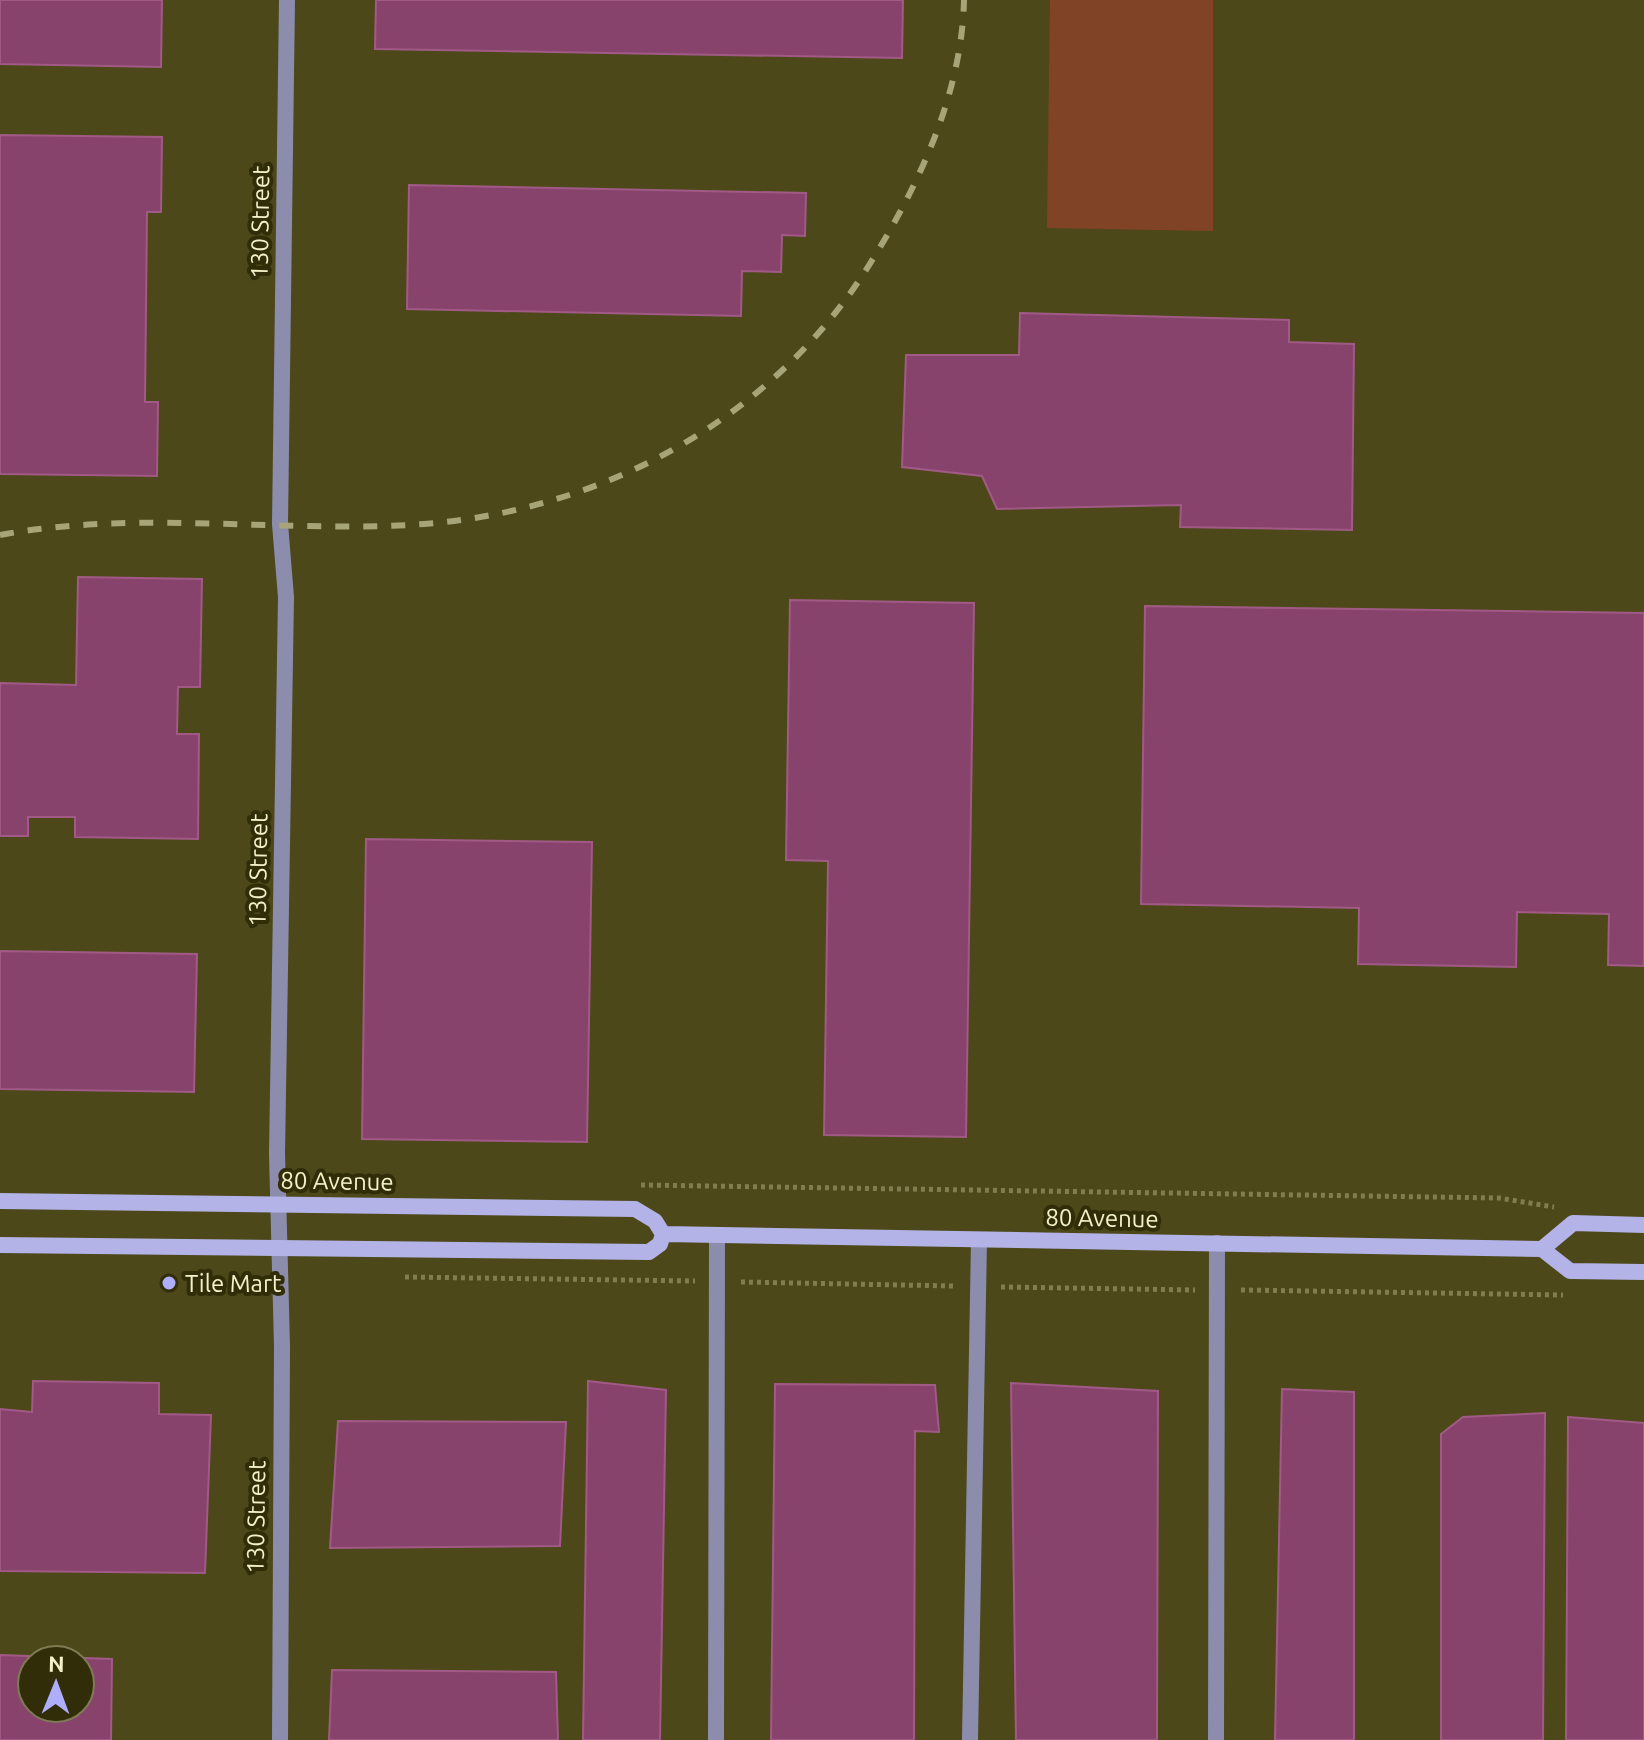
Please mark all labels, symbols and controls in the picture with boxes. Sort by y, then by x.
street label: 130 Street [246,165,274,279]
street label: 130 Street [244,813,272,927]
street label: 80 Avenue [280,1167,394,1195]
street label: 80 Avenue [1045,1204,1159,1232]
place label: Tile Mart [185,1270,282,1297]
marker: Tile Mart [160,1274,178,1292]
street label: 130 Street [242,1460,270,1574]
north arrow [16,1644,96,1724]
text: N [48,1651,65,1676]

